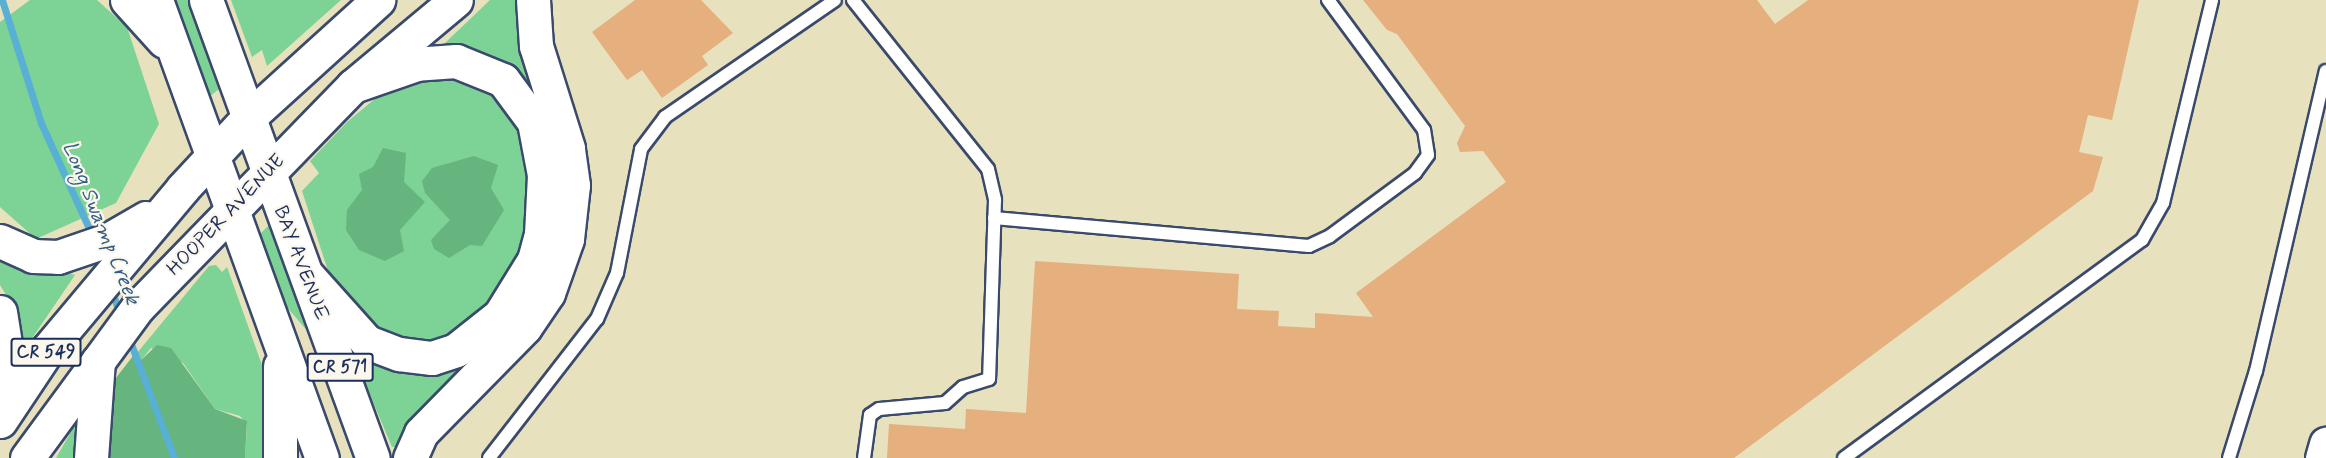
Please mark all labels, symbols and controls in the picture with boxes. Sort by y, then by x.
water label: Long Swamp Creek [57,137,145,309]
street label: HOOPER AVENUE [162,149,290,281]
street label: BAY AVENUE [268,203,334,323]
road number: CR 549 [10,337,82,367]
road number: CR 571 [306,352,374,382]

